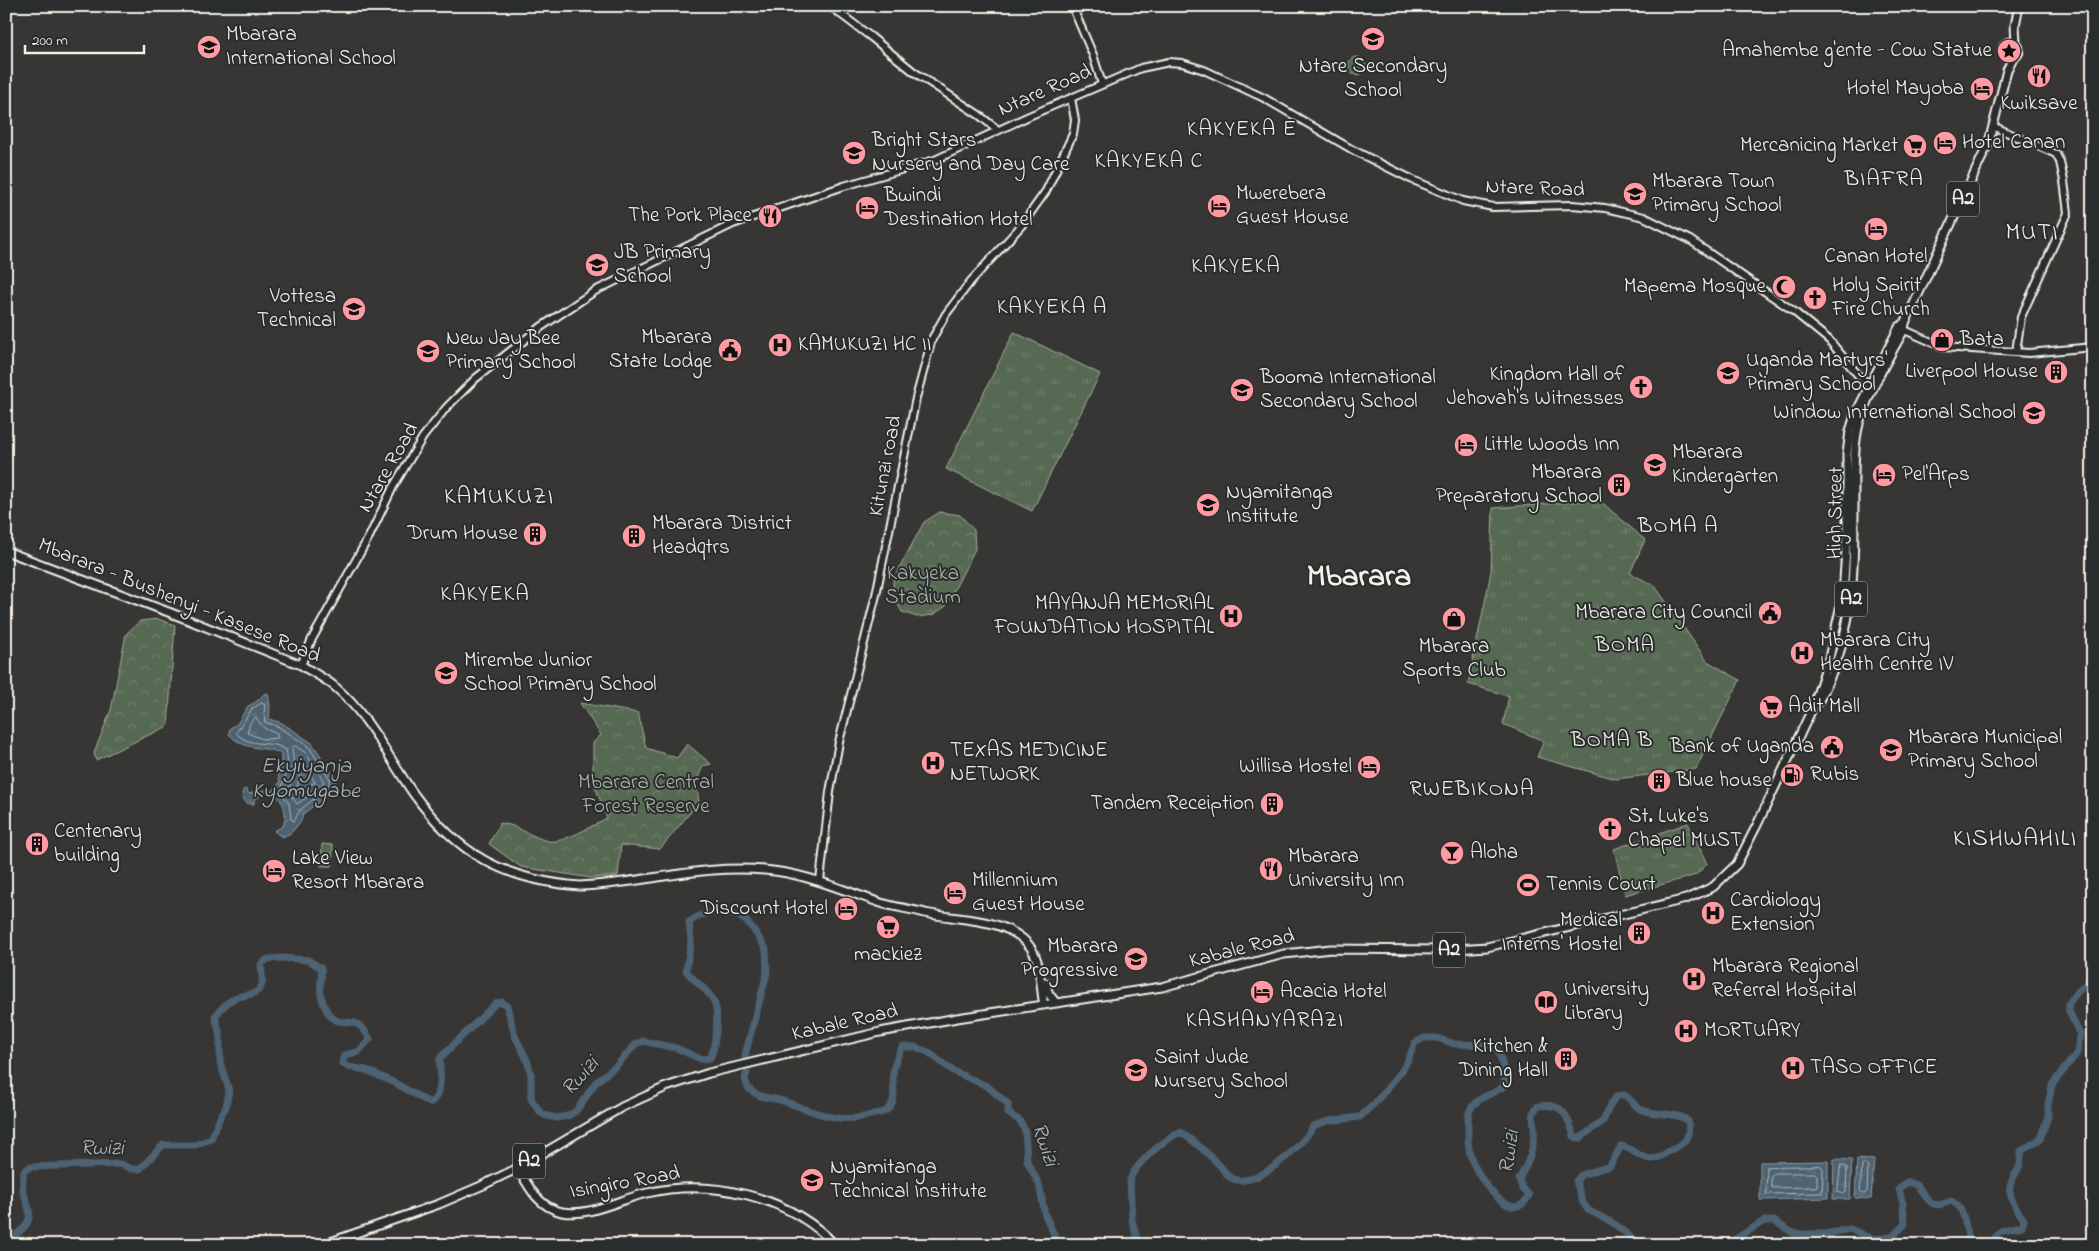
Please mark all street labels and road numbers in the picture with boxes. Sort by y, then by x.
street label: Ntare Road [993,57,1097,125]
street label: Ntare Road [1485,172,1585,206]
road number: A2 [1947,182,1979,216]
street label: Kitunzi road [862,413,910,519]
street label: Ntare Road [351,417,427,519]
street label: High Street [1820,466,1854,560]
street label: Mbarara - Bushenyi - Kasese Road [33,530,325,673]
road number: A2 [1835,582,1867,616]
street label: Kabale Road [1186,921,1298,977]
road number: A2 [1433,932,1465,968]
street label: Kabale Road [789,996,901,1050]
road number: A2 [513,1144,545,1178]
street label: Isingiro Road [568,1159,683,1209]

